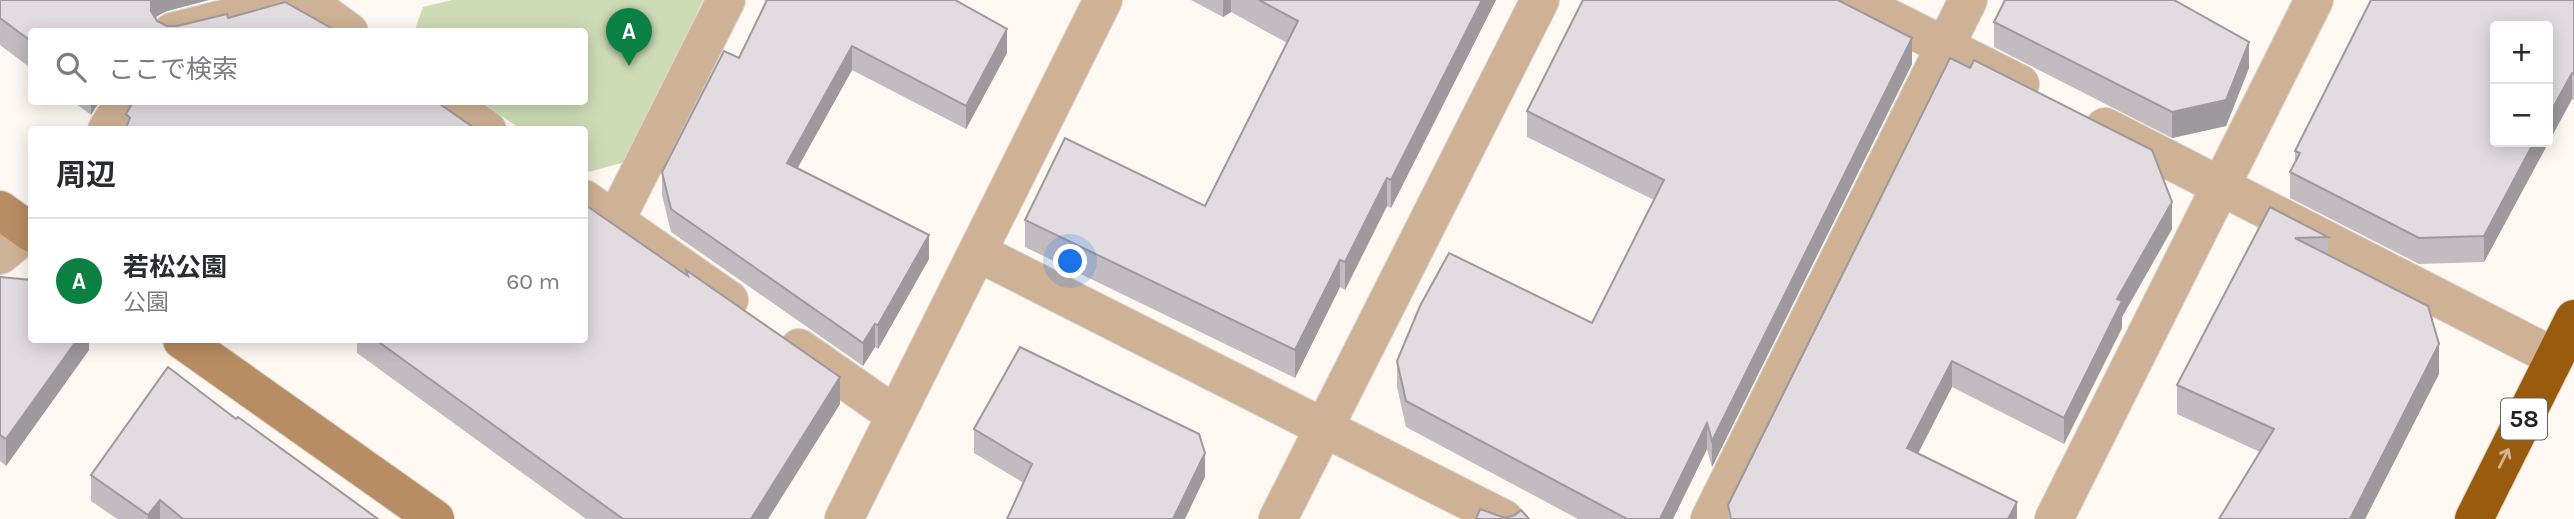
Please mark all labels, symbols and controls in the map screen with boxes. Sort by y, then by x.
pin: A [606,8,652,66]
map controls [2490,21,2553,147]
button: + [2490,21,2553,84]
search box [28,28,588,105]
icon: search [52,48,90,86]
text: ここで検索 [108,54,238,85]
button: − [2490,84,2553,147]
text: 周辺 [56,157,116,193]
your location [1053,244,1087,278]
text: 若松公園 [123,252,227,283]
text: A [72,268,86,295]
text: 60 m [506,268,560,295]
text: 公園 [123,289,169,316]
road number: 58 [2501,398,2547,440]
one-way arrow [2498,448,2512,469]

